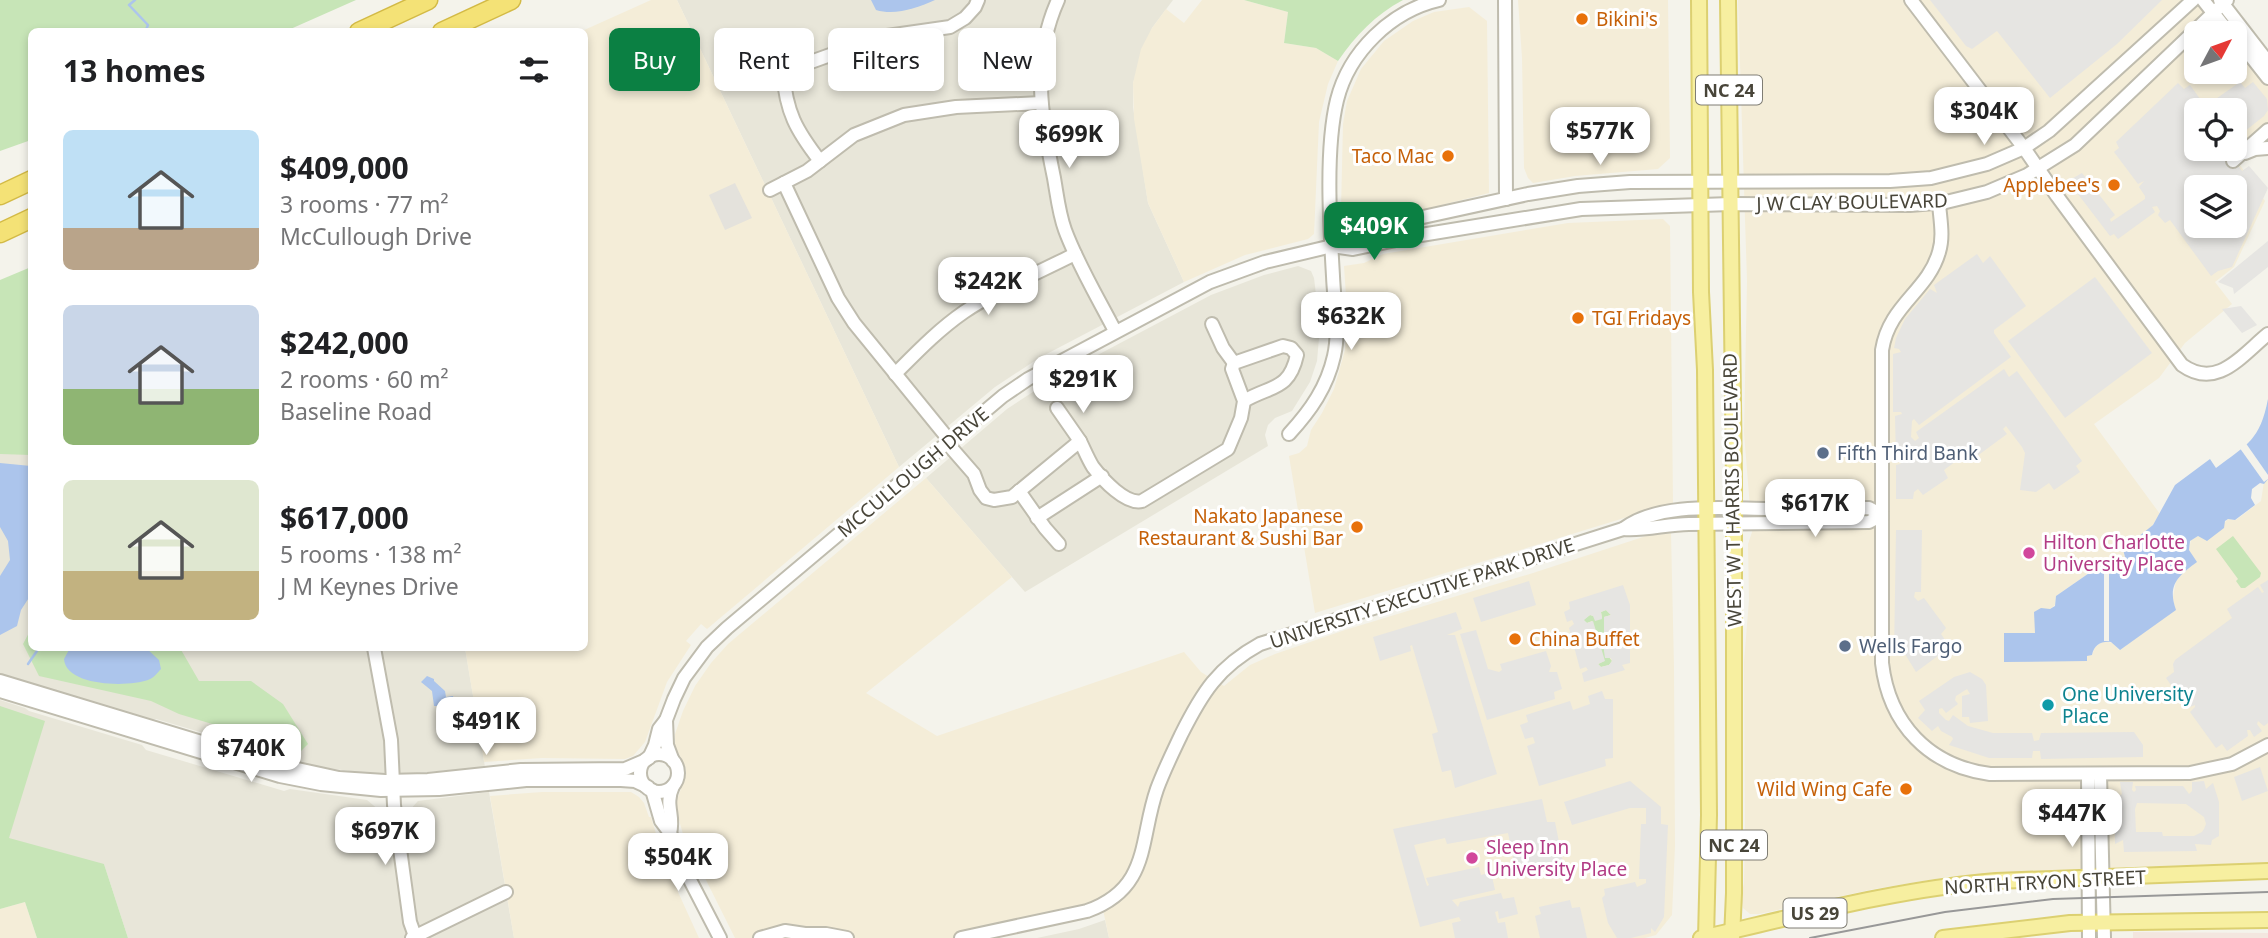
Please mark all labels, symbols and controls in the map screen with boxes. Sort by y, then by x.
place label: Bikini's [1596,6,1658,32]
marker: Bikini's [1574,11,1590,27]
north arrow [2184,21,2247,84]
map controls [2184,21,2247,238]
chip: Buy [609,28,700,91]
chip: Rent [714,28,814,91]
chip: Filters [828,28,944,91]
chip: New [958,28,1056,91]
text: 13 homes [63,50,206,91]
icon: filters [515,51,553,89]
road number: NC 24 [1696,76,1762,104]
pin: $304K [1935,88,2033,147]
text: $304K [1950,94,2018,126]
button: locate [2184,98,2247,161]
pin: $577K [1551,108,1649,167]
pin: $699K [1020,110,1118,170]
text: $577K [1566,114,1634,146]
text: $699K [1035,117,1103,149]
place label: Taco Mac [1352,143,1434,169]
text: $409,000 [280,147,409,188]
marker: Taco Mac [1440,148,1456,164]
icon: home [119,158,203,242]
place label: Applebee's [2003,172,2100,198]
button: layers [2184,175,2247,238]
marker: Applebee's [2106,177,2122,193]
street label: J W CLAY BOULEVARD [1754,187,1948,217]
text: 3 rooms · 77 m² [280,188,449,220]
pin: $409K [1325,202,1423,262]
text: $409K [1340,209,1408,241]
text: McCullough Drive [280,220,472,252]
pin: $242K [939,258,1037,317]
text: $242K [954,264,1022,296]
pin: $632K [1302,292,1400,352]
text: $632K [1317,299,1385,331]
place label: TGI Fridays [1592,305,1691,331]
marker: TGI Fridays [1570,310,1586,326]
text: $242,000 [280,322,409,363]
icon: home [119,333,203,417]
street label: WEST W T HARRIS BOULEVARD [1717,353,1747,627]
pin: $291K [1034,356,1132,415]
text: $291K [1049,362,1117,394]
text: 2 rooms · 60 m² [280,363,449,395]
text: Baseline Road [280,395,432,427]
street label: MCCULLOUGH DRIVE [832,401,994,543]
place label: Fifth Third Bank [1837,440,1978,466]
marker: Fifth Third Bank [1815,445,1831,461]
pin: $617K [1766,480,1864,539]
text: $617K [1781,486,1849,518]
text: $617,000 [280,497,409,538]
place label: Nakato Japanese Restaurant & Sushi Bar [1138,503,1343,551]
icon: home [119,508,203,592]
marker: Nakato Japanese Restaurant & Sushi Bar [1349,519,1365,535]
place label: Hilton Charlotte University Place [2043,529,2185,577]
street label: UNIVERSITY EXECUTIVE PARK DRIVE [1266,531,1578,655]
text: 5 rooms · 138 m² [280,538,462,570]
marker: Hilton Charlotte University Place [2021,545,2037,561]
text: J M Keynes Drive [280,570,459,602]
place label: China Buffet [1529,626,1640,652]
marker: China Buffet [1507,631,1523,647]
place label: Wells Fargo [1859,633,1962,659]
marker: Wells Fargo [1837,638,1853,654]
place label: One University Place [2062,681,2194,729]
marker: One University Place [2040,697,2056,713]
pin: $491K [437,698,535,757]
text: $491K [452,704,520,736]
pin: $740K [202,724,300,784]
text: $740K [217,731,285,763]
place label: Wild Wing Cafe [1757,776,1892,802]
marker: Wild Wing Cafe [1898,781,1914,797]
pin: $447K [2023,790,2121,849]
text: $447K [2038,796,2106,828]
pin: $697K [336,808,434,867]
text: $697K [351,814,419,846]
road number: NC 24 [1701,830,1767,860]
pin: $504K [629,834,727,893]
place label: Sleep Inn University Place [1486,834,1627,882]
text: $504K [644,840,712,872]
marker: Sleep Inn University Place [1464,850,1480,866]
street label: NORTH TRYON STREET [1943,864,2147,900]
road number: US 29 [1784,898,1846,928]

